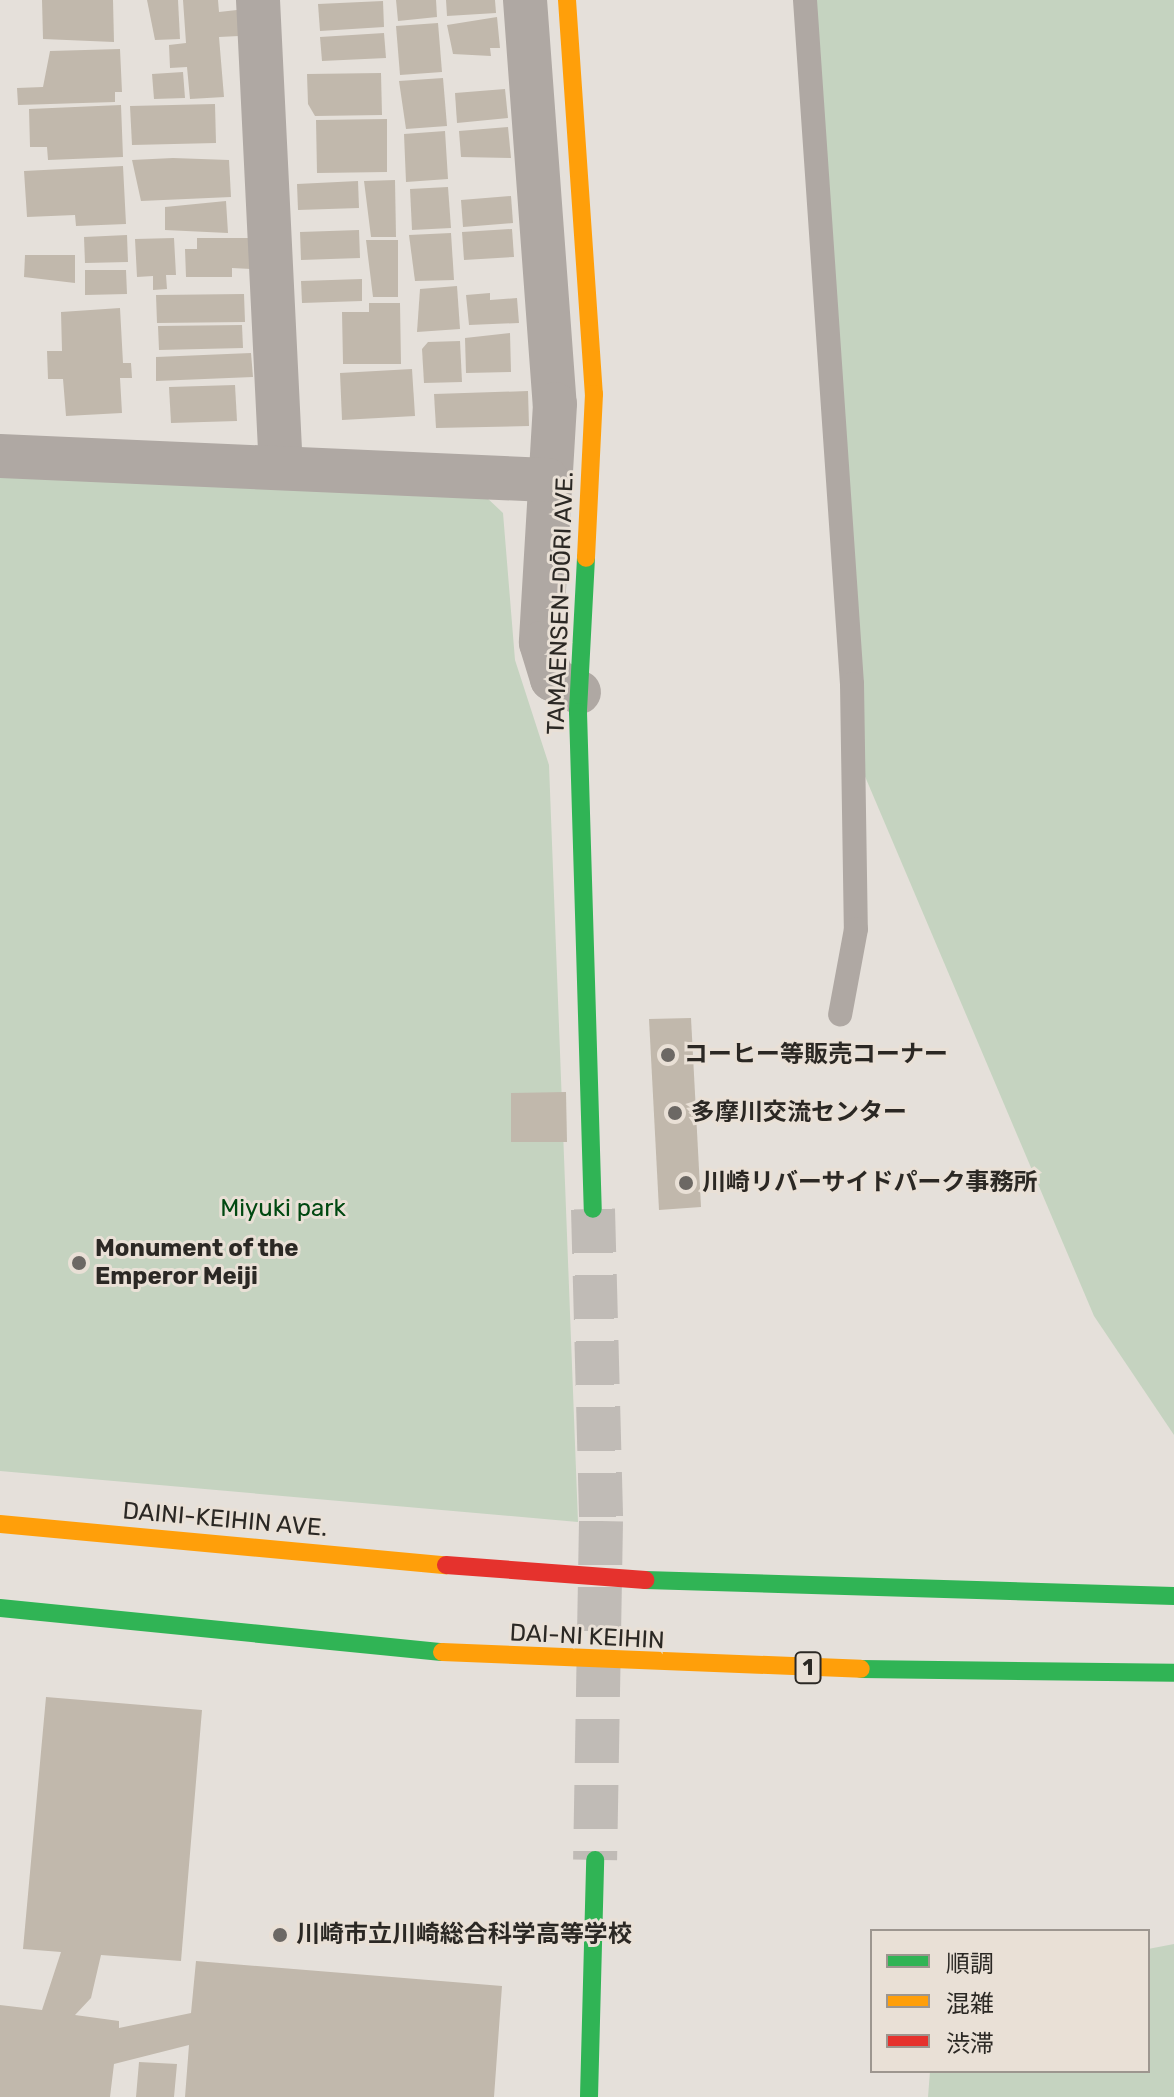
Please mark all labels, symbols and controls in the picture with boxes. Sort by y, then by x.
street label: TAMAENSEN-DŌRI AVE. [542,471,580,735]
place label: コーヒー等販売コーナー [684,1041,948,1069]
marker: コーヒー等販売コーナー [659,1046,677,1064]
place label: 多摩川交流センター [691,1099,907,1127]
marker: 多摩川交流センター [666,1104,684,1122]
place label: 川崎リバーサイドパーク事務所 [702,1169,1038,1197]
marker: 川崎リバーサイドパーク事務所 [677,1174,695,1192]
park label: Miyuki park [220,1195,346,1223]
place label: Monument of the Emperor Meiji [95,1235,300,1291]
marker: Monument of the Emperor Meiji [70,1254,88,1272]
street label: DAINI-KEIHIN AVE. [121,1497,329,1543]
street label: DAI-NI KEIHIN [509,1619,665,1655]
road number: 1 [794,1650,822,1686]
place label: 川崎市立川崎総合科学高等学校 [296,1921,632,1949]
marker: 川崎市立川崎総合科学高等学校 [271,1926,289,1944]
legend [870,1929,1150,2073]
text: 順調 [946,1950,994,1978]
text: 混雑 [946,1990,994,2018]
text: 渋滞 [946,2030,994,2058]

